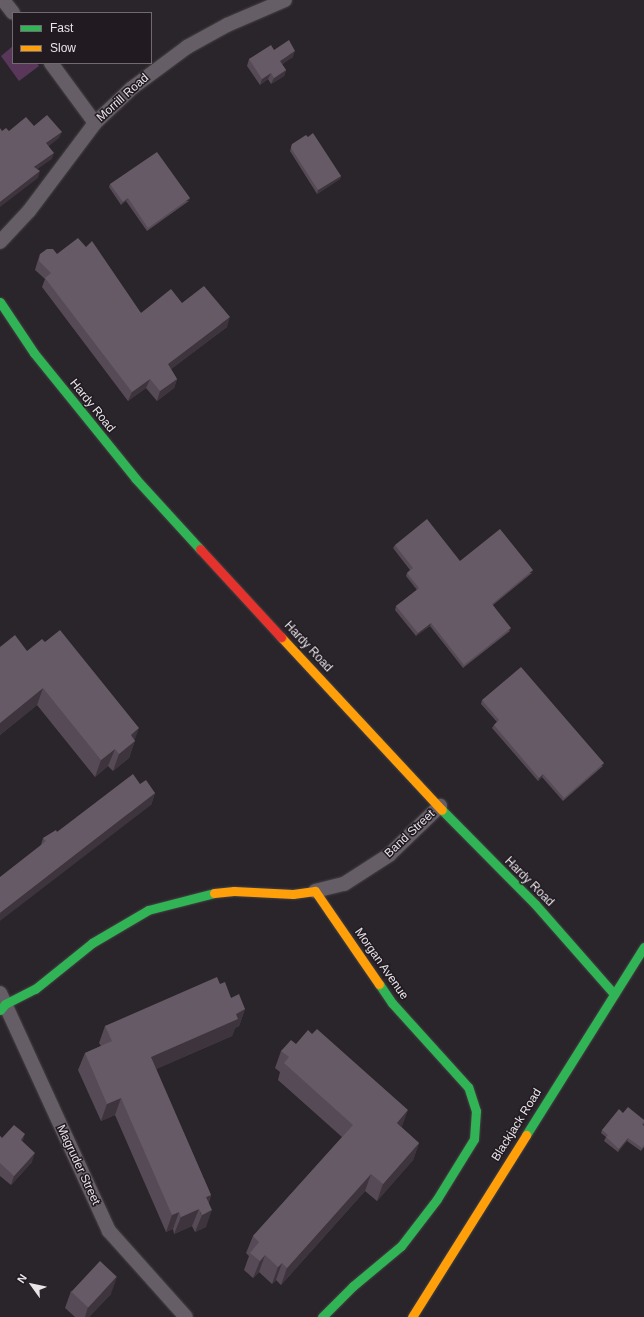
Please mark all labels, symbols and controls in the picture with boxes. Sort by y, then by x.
legend [12,12,152,64]
text: Fast [50,21,73,35]
text: Slow [50,41,76,55]
street label: Morrill Road [94,71,152,125]
street label: Hardy Road [66,377,118,435]
street label: Hardy Road [281,619,335,675]
street label: Band Street [382,807,438,861]
street label: Hardy Road [501,854,557,910]
street label: Morgan Avenue [351,925,411,1003]
street label: Blackjack Road [489,1086,545,1164]
street label: Magruder Street [53,1123,103,1207]
north arrow [12,1265,52,1305]
text: N [15,1272,29,1285]

